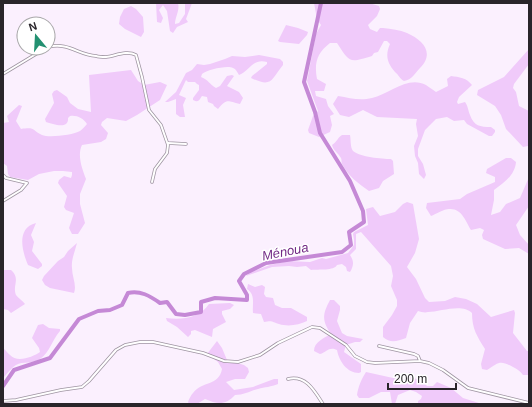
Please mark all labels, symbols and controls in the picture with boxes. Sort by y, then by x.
north arrow [16,16,56,56]
text: N [27,20,39,33]
water label: Ménoua [261,240,310,263]
scale bar [388,365,456,391]
text: 200 m [394,372,427,386]

